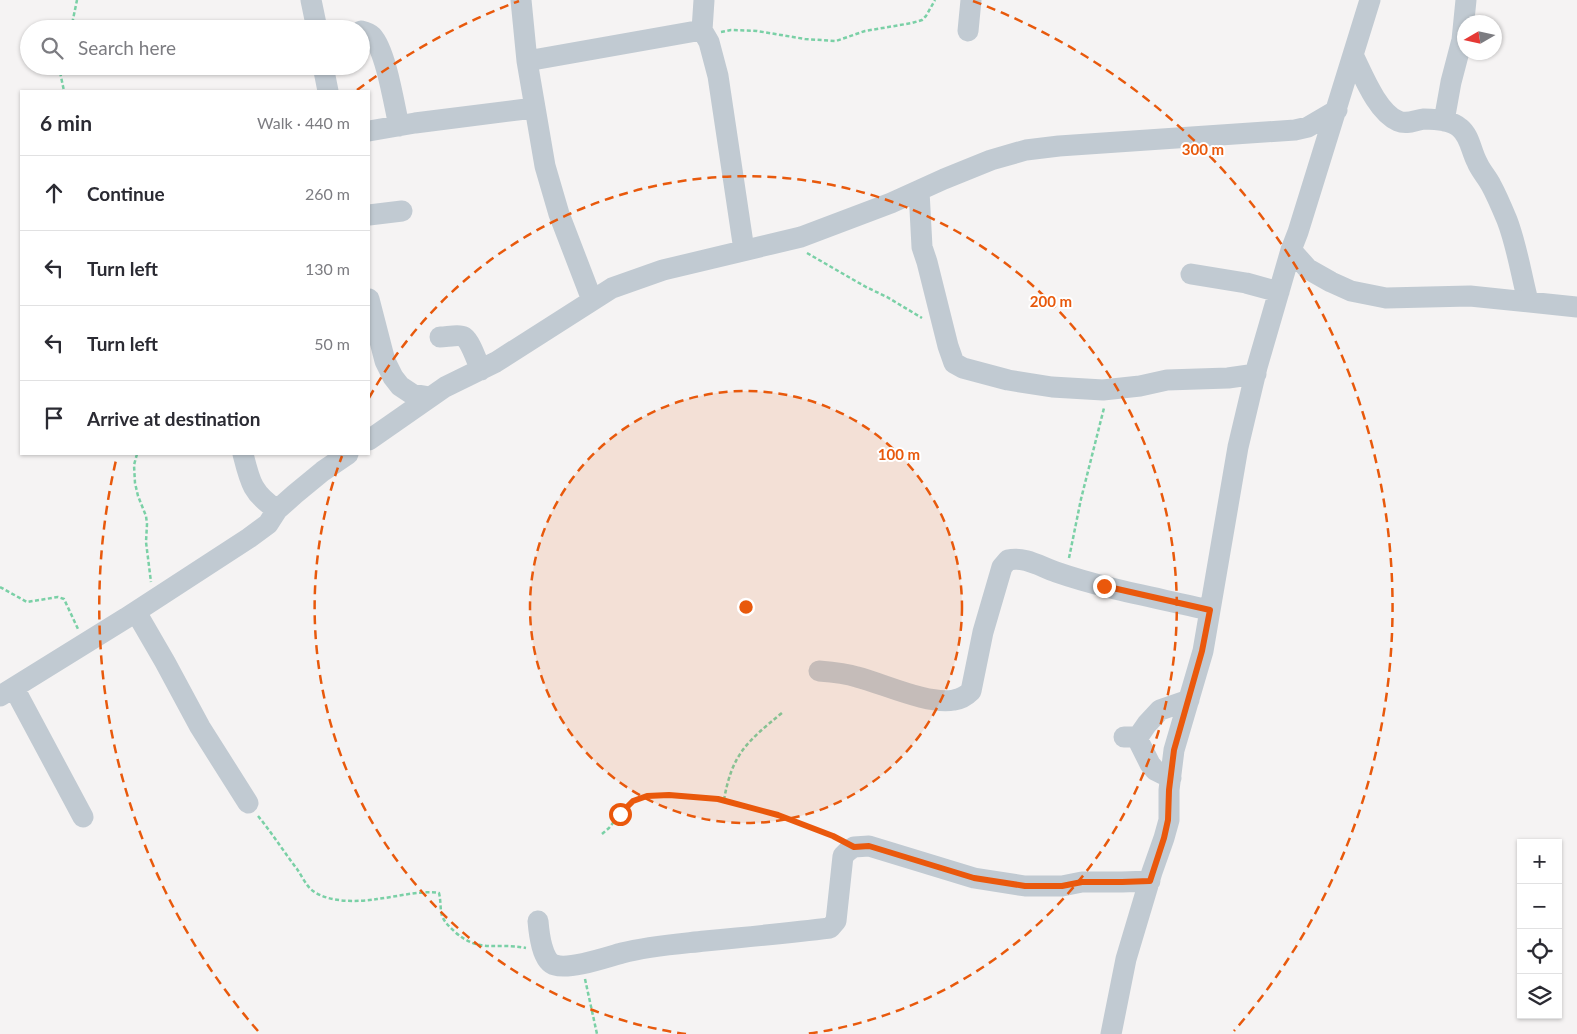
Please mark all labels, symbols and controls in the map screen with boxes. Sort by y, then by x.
north arrow [1457,15,1502,60]
search box [20,20,370,75]
icon: search [38,34,66,62]
text: Search here [78,36,176,59]
text: 6 min [40,110,92,135]
text: Walk · 440 m [257,113,350,132]
text: 300 m [1182,140,1224,158]
icon: ahead [40,179,68,207]
text: Continue [87,182,165,205]
text: 260 m [305,184,350,203]
icon: left [40,254,68,282]
text: Turn left [87,257,158,280]
text: 130 m [305,259,350,278]
text: 200 m [1030,292,1072,310]
icon: left [40,329,68,357]
text: Turn left [87,332,158,355]
text: 50 m [314,334,350,353]
icon: arrive [40,404,68,432]
text: Arrive at destination [87,407,260,430]
text: 100 m [878,445,920,463]
route end [1093,575,1116,598]
centre of rings [737,598,755,616]
route start [609,803,632,826]
map controls [1517,839,1562,1019]
button: + [1517,839,1562,884]
button: − [1517,884,1562,929]
button: locate [1517,929,1562,974]
button: layers [1517,974,1562,1019]

